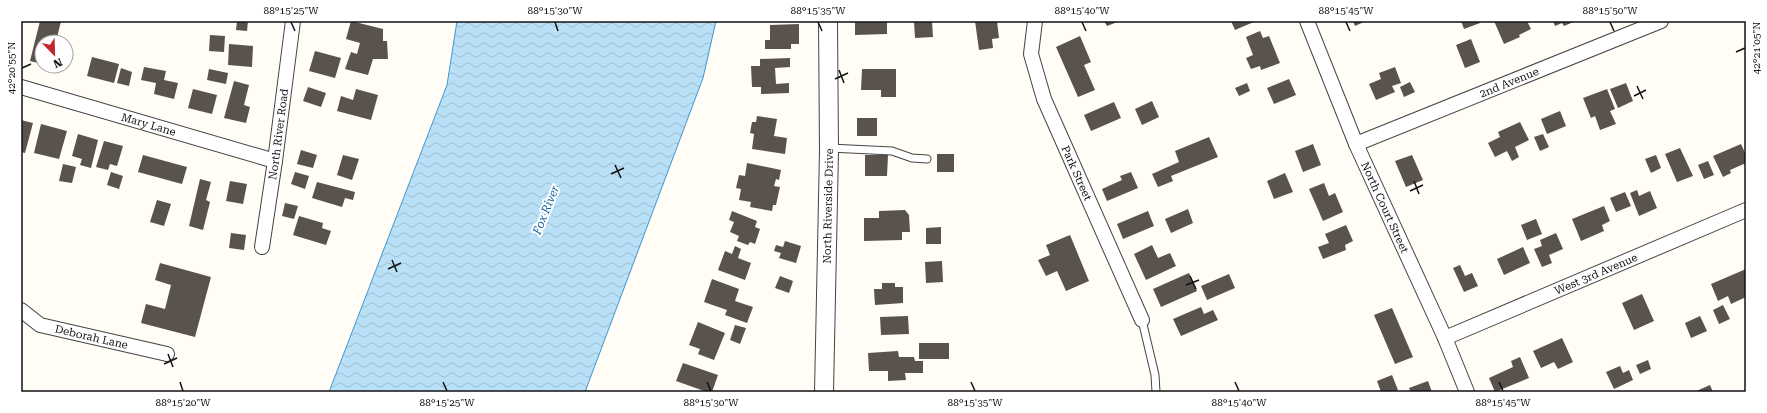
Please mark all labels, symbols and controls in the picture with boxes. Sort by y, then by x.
text: 88°15'25"W [264,5,319,16]
text: 88°15'30"W [528,5,583,16]
text: 88°15'35"W [791,5,846,16]
text: 88°15'40"W [1055,5,1110,16]
text: 88°15'45"W [1319,5,1374,16]
text: 88°15'50"W [1583,5,1638,16]
text: 42°21'05"N [1751,22,1762,74]
north arrow [34,34,74,74]
text: 42°20'55"N [6,42,17,94]
text: N [51,55,64,71]
street label: 2nd Avenue [1478,65,1541,100]
street label: North River Road [266,88,291,181]
street label: Mary Lane [120,111,177,139]
street label: Park Street [1059,144,1094,203]
street label: North Riverside Drive [821,148,836,264]
street label: North Court Street [1358,160,1411,255]
water label: Fox River [529,183,562,238]
street label: West 3rd Avenue [1553,251,1640,298]
street label: Deborah Lane [53,323,129,352]
text: 88°15'20"W [156,397,211,408]
text: 88°15'25"W [420,397,475,408]
text: 88°15'30"W [684,397,739,408]
text: 88°15'35"W [948,397,1003,408]
text: 88°15'40"W [1212,397,1267,408]
text: 88°15'45"W [1476,397,1531,408]

